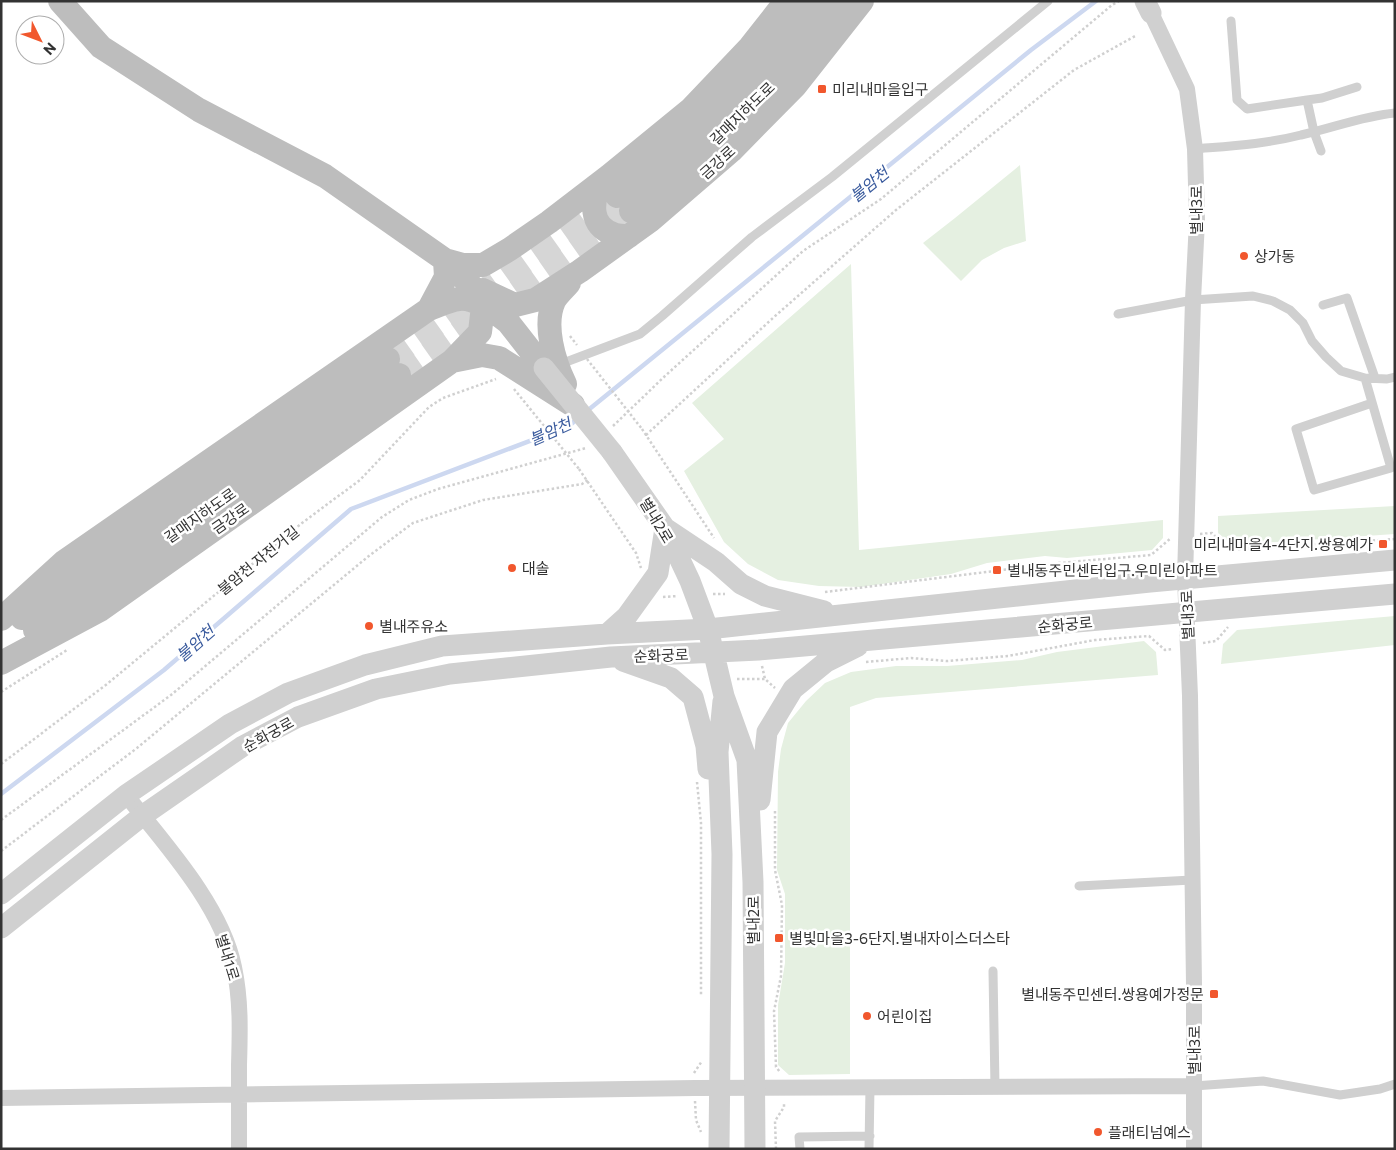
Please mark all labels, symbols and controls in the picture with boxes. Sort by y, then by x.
north arrow [15,15,65,65]
text: N [40,39,60,59]
street label: 갈매지하도로 [706,78,778,148]
place label: 미리내마을입구 [832,80,929,98]
marker: 미리내마을입구 [816,83,828,95]
street label: 금강로 [696,141,738,183]
water label: 불암천 [846,161,894,205]
street label: 별내3로 [1187,185,1205,235]
place label: 상가동 [1254,247,1295,265]
marker: 상가동 [1238,250,1250,262]
water label: 불암천 [526,412,576,449]
street label: 갈매지하도로 [161,484,239,546]
street label: 별내2로 [636,494,678,546]
street label: 금강로 [208,499,252,537]
street label: 불암천 자전거길 [214,522,302,598]
place label: 미리내마을4-4단지.쌍용예가 [1193,535,1373,553]
marker: 미리내마을4-4단지.쌍용예가 [1377,538,1389,550]
place label: 대솔 [522,559,550,577]
place label: 별내동주민센터입구.우미린아파트 [1007,561,1218,579]
marker: 대솔 [506,562,518,574]
marker: 별내동주민센터입구.우미린아파트 [991,564,1003,576]
street label: 별내3로 [1177,590,1197,640]
street label: 순화궁로 [1037,613,1093,635]
place label: 별내주유소 [379,617,448,635]
water label: 불암천 [172,620,220,665]
marker: 별내주유소 [363,620,375,632]
street label: 순화궁로 [633,645,689,665]
street label: 순화궁로 [239,713,297,755]
street label: 별내2로 [744,895,762,945]
place label: 별빛마을3-6단지.별내자이스더스타 [789,929,1010,947]
street label: 별내1로 [212,931,244,983]
marker: 별빛마을3-6단지.별내자이스더스타 [773,932,785,944]
place label: 별내동주민센터.쌍용예가정문 [1021,985,1204,1003]
marker: 별내동주민센터.쌍용예가정문 [1208,988,1220,1000]
place label: 어린이집 [877,1007,932,1025]
marker: 어린이집 [861,1010,873,1022]
street label: 별내3로 [1185,1025,1203,1075]
place label: 플래티넘예스 [1108,1123,1191,1141]
marker: 플래티넘예스 [1092,1126,1104,1138]

